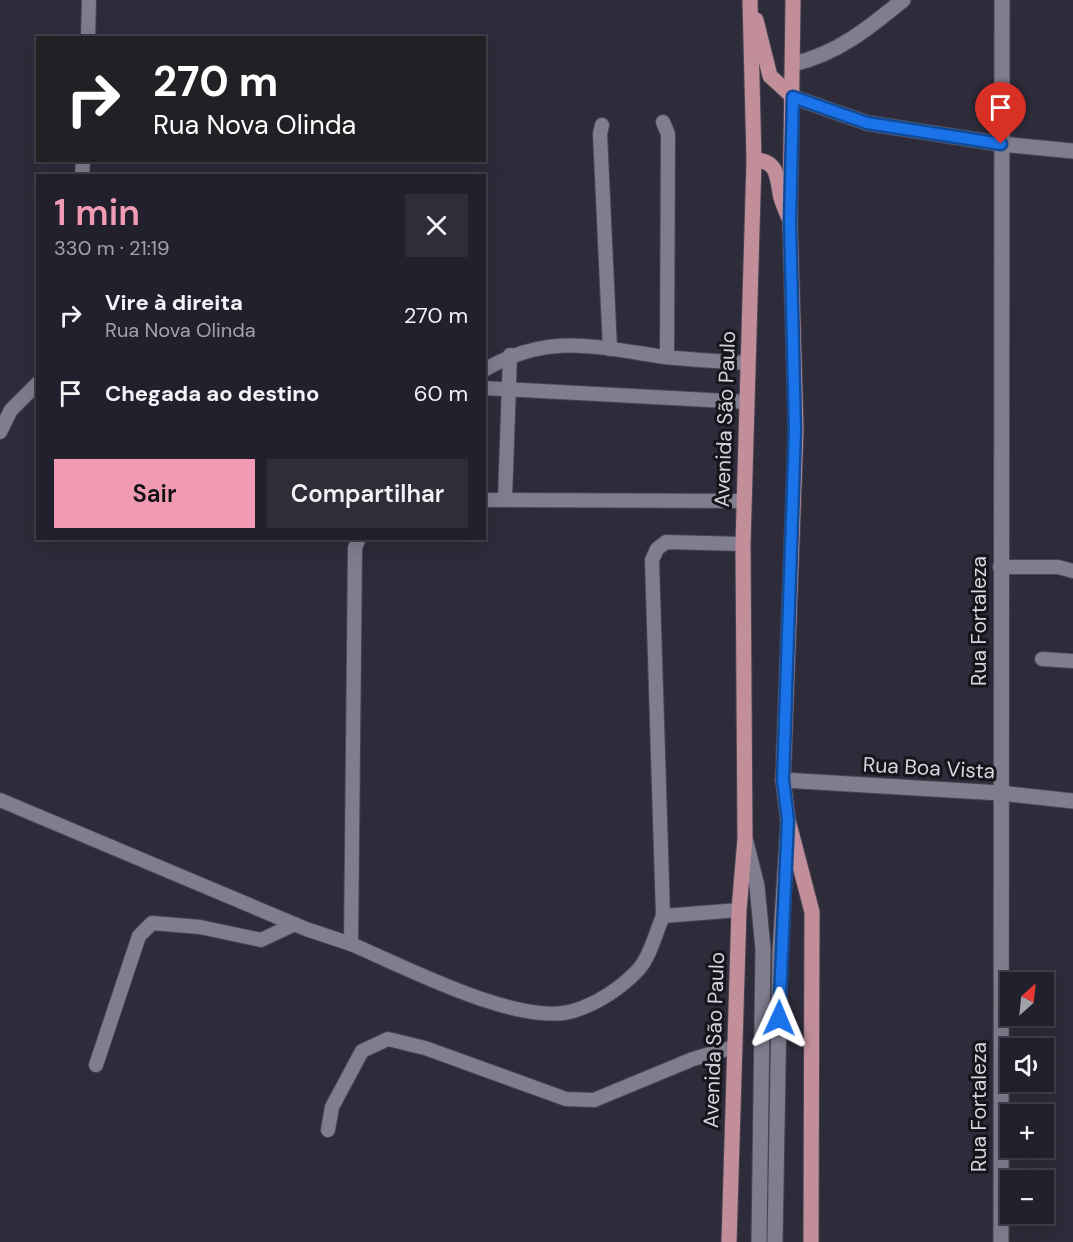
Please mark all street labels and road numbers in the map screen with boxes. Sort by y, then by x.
street label: Avenida São Paulo [708,330,742,508]
street label: Rua Fortaleza [965,556,993,686]
street label: Rua Boa Vista [862,751,996,785]
street label: Avenida São Paulo [697,951,731,1129]
street label: Rua Fortaleza [965,1042,993,1172]

